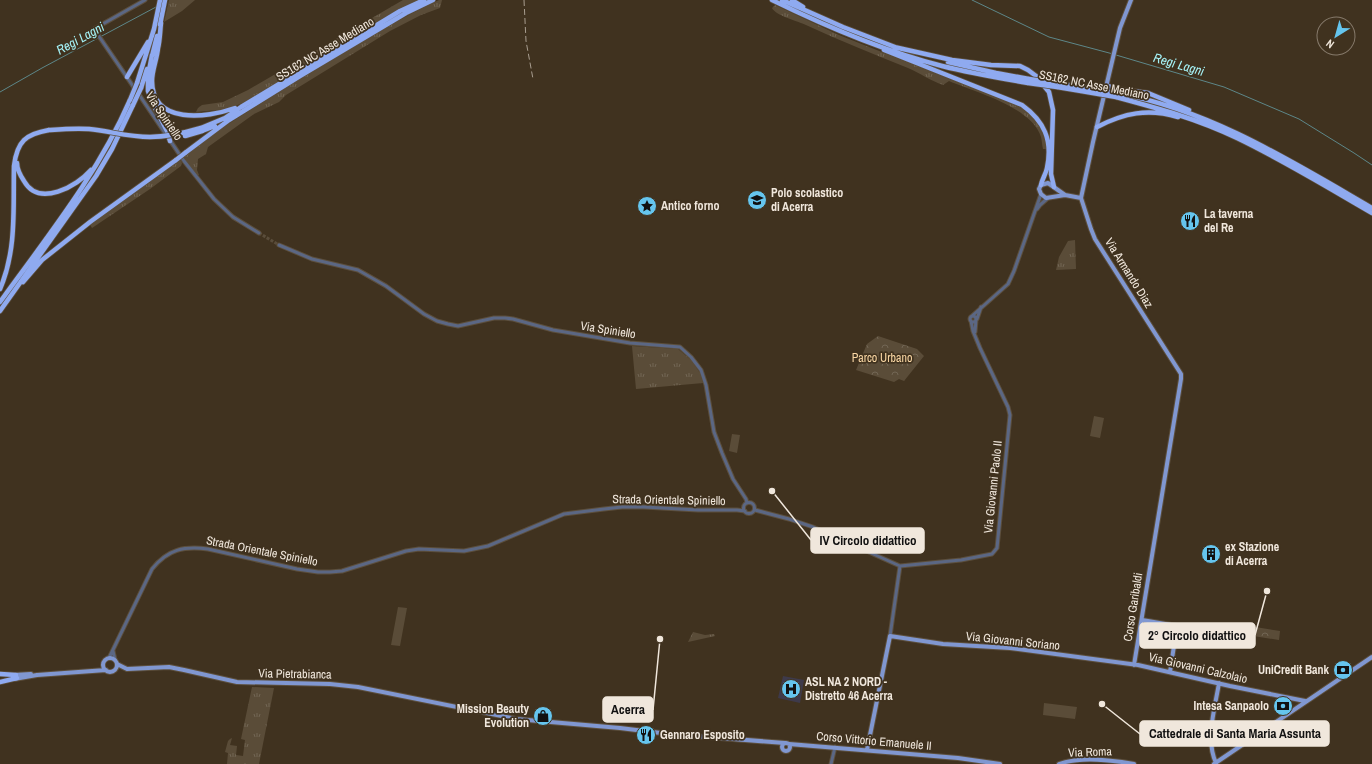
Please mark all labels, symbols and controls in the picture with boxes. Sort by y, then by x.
street label: SS162 NC Asse Mediano [273,13,377,85]
north arrow [1316,16,1356,56]
water label: Regi Lagni [53,18,107,59]
text: N [1323,36,1337,52]
water label: Regi Lagni [1151,49,1206,80]
street label: SS162 NC Asse Mediano [1038,67,1150,103]
street label: Via Spiniello [142,88,186,144]
place label: Polo scolastico di Acerra [771,185,843,215]
school or university icon: Polo scolastico di Acerra [746,189,768,211]
place icon: Antico forno [636,195,658,217]
place label: Antico forno [661,198,720,214]
place label: La taverna del Re [1204,206,1254,236]
restaurant icon: La taverna del Re [1179,210,1201,232]
street label: Via Armando Diaz [1101,235,1157,311]
street label: Via Spiniello [579,318,637,342]
park label: Parco Urbano [852,350,912,366]
street label: Via Giovanni Paolo II [980,440,1006,534]
street label: Strada Orientale Spiniello [612,491,726,509]
callout: IV Circolo didattico [811,528,924,553]
street label: Strada Orientale Spiniello [205,532,319,570]
text: IV Circolo didattico [819,532,917,549]
place label: ex Stazione di Acerra [1225,539,1280,569]
building icon: ex Stazione di Acerra [1200,543,1222,565]
street label: Corso Garibaldi [1120,571,1146,643]
callout: 2° Circolo didattico [1140,623,1255,648]
text: 2° Circolo didattico [1148,627,1246,644]
street label: Via Giovanni Soriano [965,628,1061,654]
street label: Via Giovanni Calzolaio [1147,649,1249,687]
bank icon: UniCredit Bank [1332,659,1354,681]
place label: UniCredit Bank [1258,662,1330,678]
street label: Via Pietrabianca [258,665,332,683]
place label: ASL NA 2 NORD - Distretto 46 Acerra [805,674,893,704]
hospital icon: ASL NA 2 NORD - Distretto 46 Acerra [780,678,802,700]
bank icon: Intesa Sanpaolo [1272,695,1294,717]
callout: Acerra [603,697,653,722]
place label: Intesa Sanpaolo [1194,698,1269,714]
place label: Mission Beauty Evolution [457,701,530,731]
text: Acerra [611,701,645,718]
shop icon: Mission Beauty Evolution [532,705,554,727]
callout: Cattedrale di Santa Maria Assunta [1140,721,1329,746]
restaurant icon: Gennaro Esposito [635,724,657,746]
text: Cattedrale di Santa Maria Assunta [1149,725,1321,742]
place label: Gennaro Esposito [660,727,745,743]
street label: Corso Vittorio Emanuele II [816,728,932,754]
street label: Via Roma [1068,743,1113,761]

